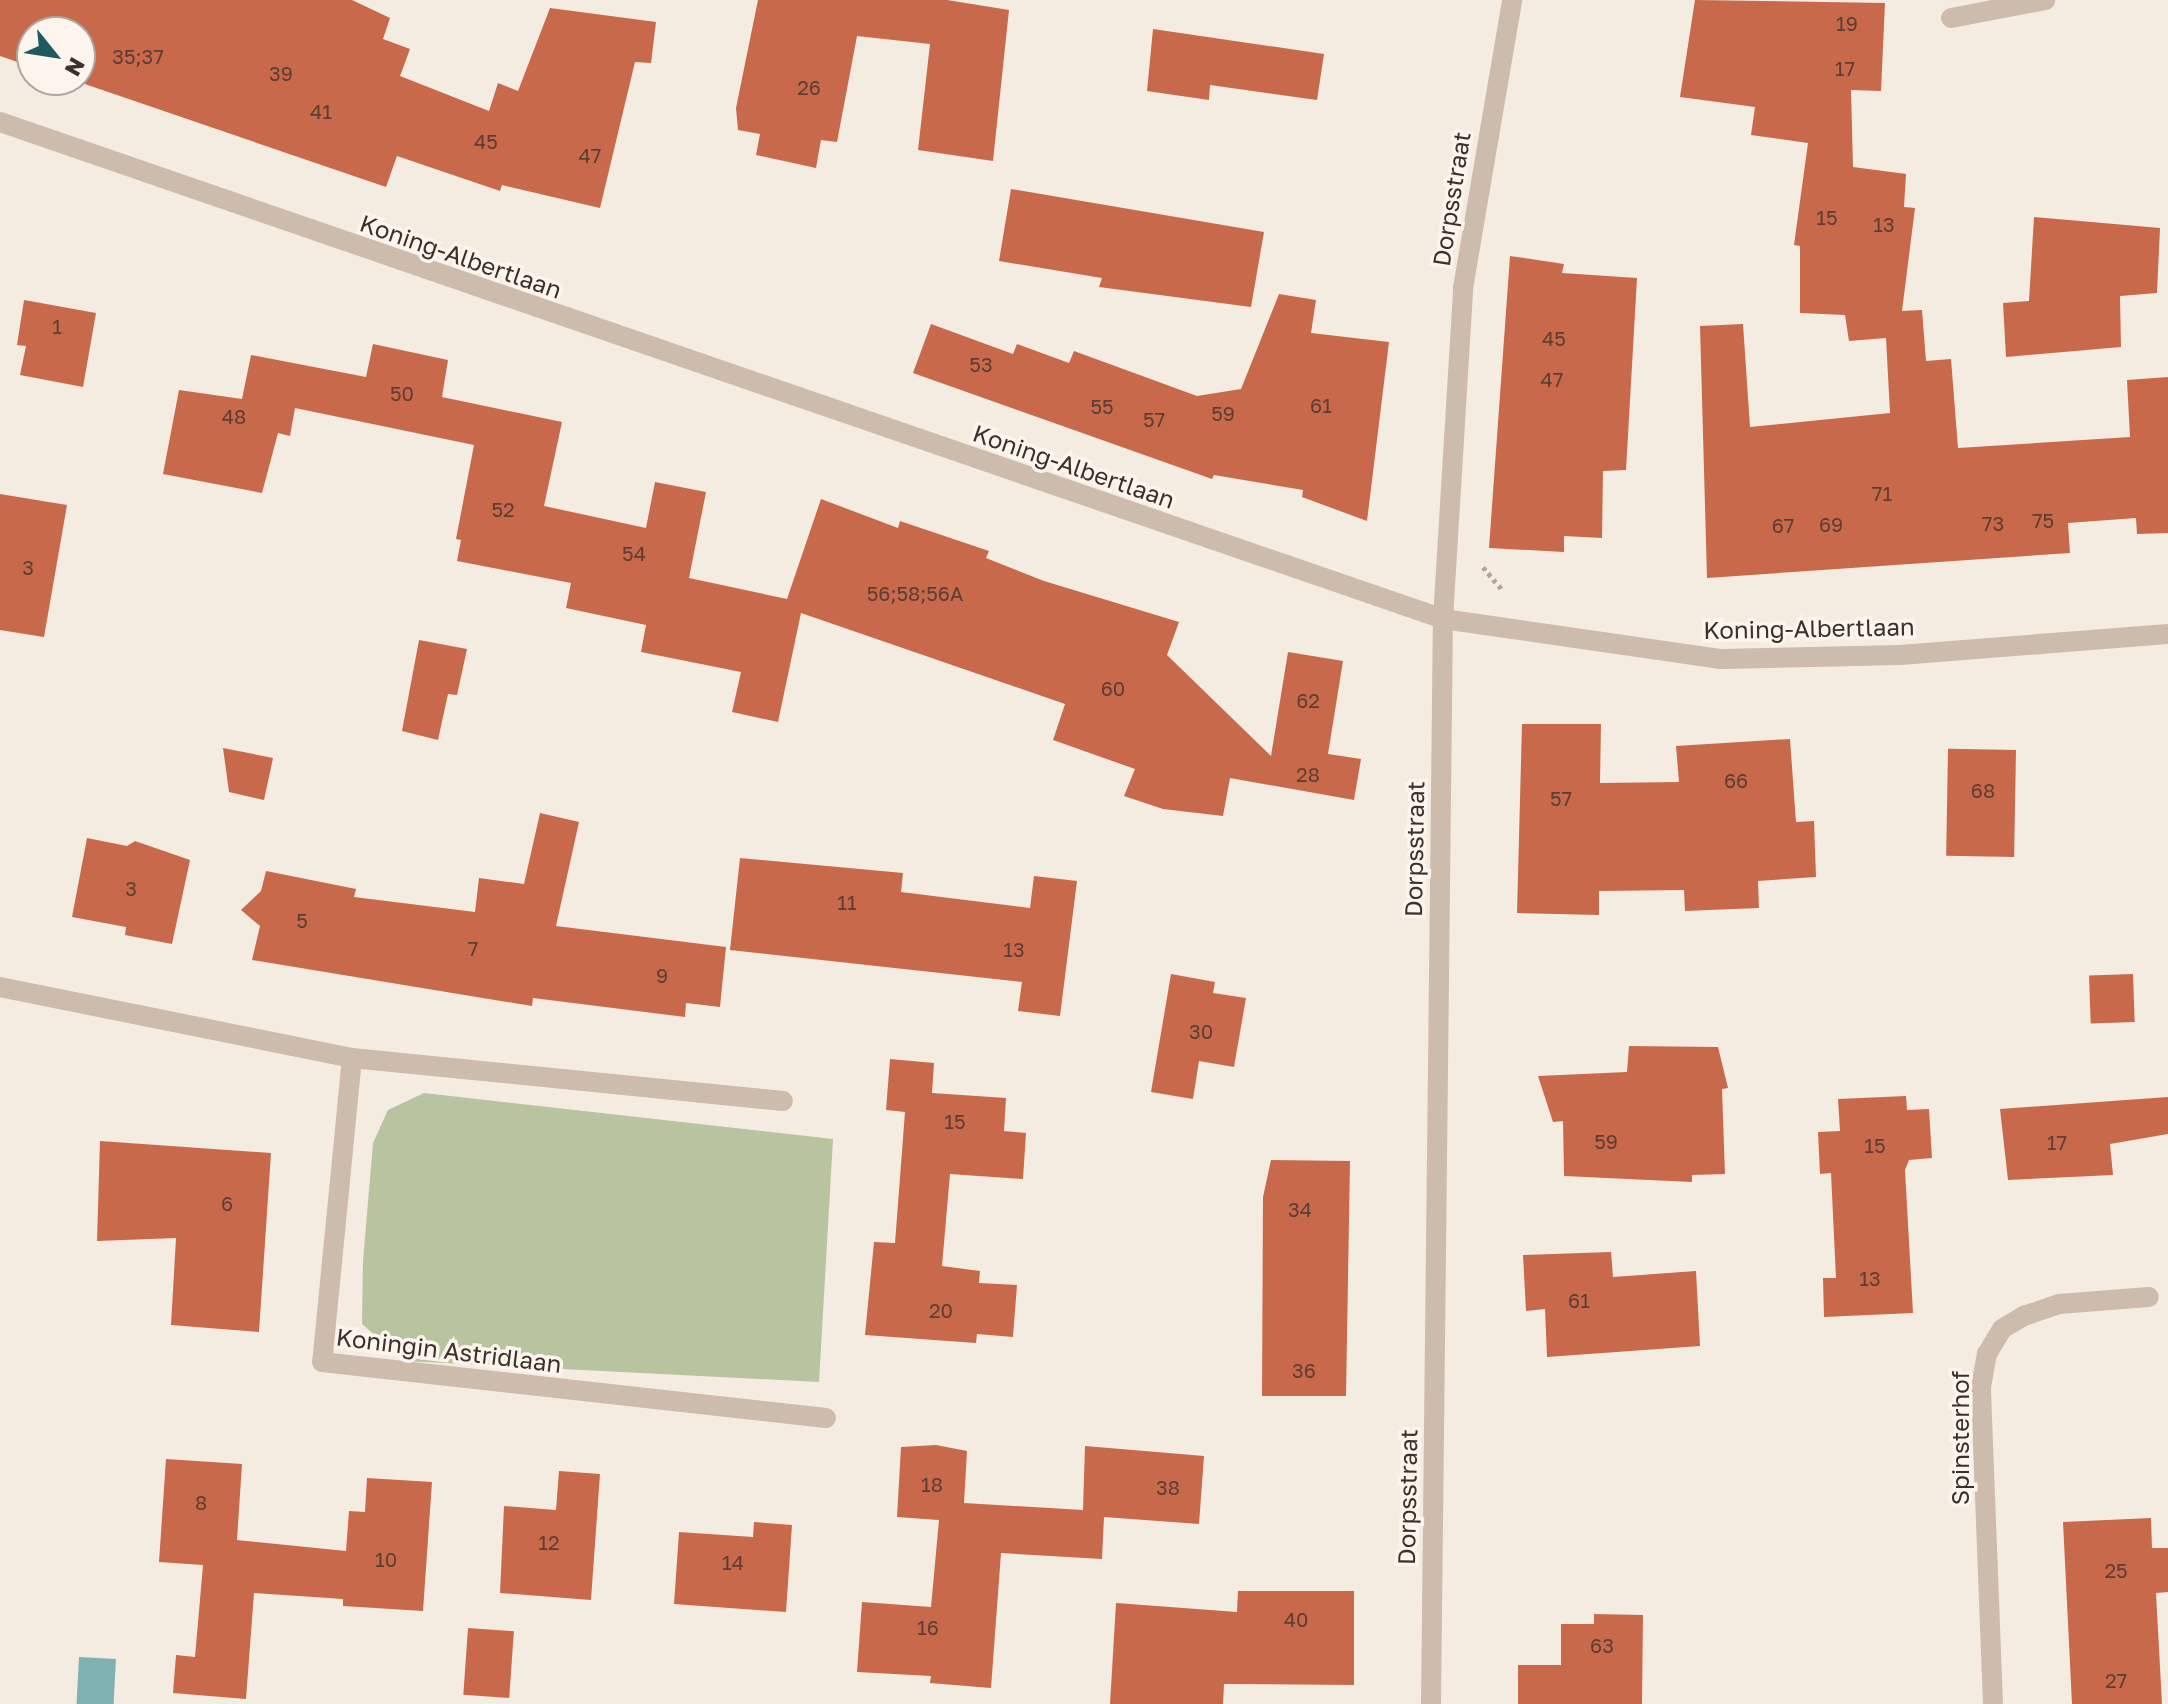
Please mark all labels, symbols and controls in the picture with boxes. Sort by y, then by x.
house number: 19 [1836,11,1858,35]
north arrow [16,16,96,96]
house number: 35;37 [112,44,164,68]
text: N [60,53,91,81]
house number: 17 [1835,56,1855,80]
house number: 39 [269,61,293,85]
house number: 26 [797,75,821,99]
house number: 41 [310,99,332,123]
house number: 45 [474,129,498,153]
street label: Dorpsstraat [1426,130,1476,268]
house number: 47 [579,143,601,167]
house number: 15 [1816,205,1838,229]
street label: Koning-Albertlaan [356,208,566,304]
house number: 13 [1873,212,1895,236]
house number: 1 [52,314,62,338]
house number: 45 [1542,326,1566,350]
house number: 53 [969,352,993,376]
house number: 47 [1541,367,1563,391]
house number: 50 [390,381,414,405]
house number: 61 [1310,393,1332,417]
house number: 55 [1090,394,1114,418]
house number: 59 [1211,401,1235,425]
house number: 48 [222,404,246,428]
house number: 57 [1143,407,1165,431]
street label: Koning-Albertlaan [969,418,1179,514]
house number: 71 [1872,481,1892,505]
house number: 52 [491,497,515,521]
house number: 75 [2032,508,2054,532]
house number: 73 [1982,511,2004,535]
house number: 69 [1819,512,1843,536]
house number: 67 [1772,513,1794,537]
house number: 54 [622,541,646,565]
house number: 3 [22,555,34,579]
house number: 56;58;56A [867,581,963,605]
street label: Koning-Albertlaan [1703,612,1915,644]
house number: 60 [1101,676,1125,700]
house number: 62 [1296,688,1320,712]
house number: 28 [1296,762,1320,786]
house number: 66 [1724,768,1748,792]
house number: 68 [1971,778,1995,802]
street label: Dorpsstraat [1398,781,1430,917]
house number: 57 [1550,786,1572,810]
house number: 3 [125,876,137,900]
house number: 11 [837,890,857,914]
house number: 5 [296,908,308,932]
house number: 7 [468,936,478,960]
house number: 13 [1003,937,1025,961]
house number: 9 [656,963,668,987]
house number: 30 [1189,1019,1213,1043]
house number: 15 [944,1109,966,1133]
house number: 59 [1594,1129,1618,1153]
house number: 17 [2047,1130,2067,1154]
house number: 15 [1864,1133,1886,1157]
house number: 6 [221,1191,233,1215]
house number: 34 [1288,1197,1312,1221]
house number: 13 [1859,1266,1881,1290]
house number: 61 [1568,1288,1590,1312]
house number: 20 [929,1298,953,1322]
street label: Koningin Astridlaan [335,1322,563,1378]
house number: 36 [1292,1358,1316,1382]
street label: Spinsterhof [1946,1371,1974,1505]
street label: Dorpsstraat [1391,1429,1423,1565]
house number: 18 [921,1472,943,1496]
house number: 38 [1156,1475,1180,1499]
house number: 8 [195,1490,207,1514]
house number: 12 [538,1530,560,1554]
house number: 10 [375,1547,397,1571]
house number: 14 [722,1550,744,1574]
house number: 25 [2104,1558,2128,1582]
house number: 40 [1284,1607,1308,1631]
house number: 16 [917,1615,939,1639]
house number: 63 [1590,1633,1614,1657]
house number: 27 [2105,1668,2127,1692]

